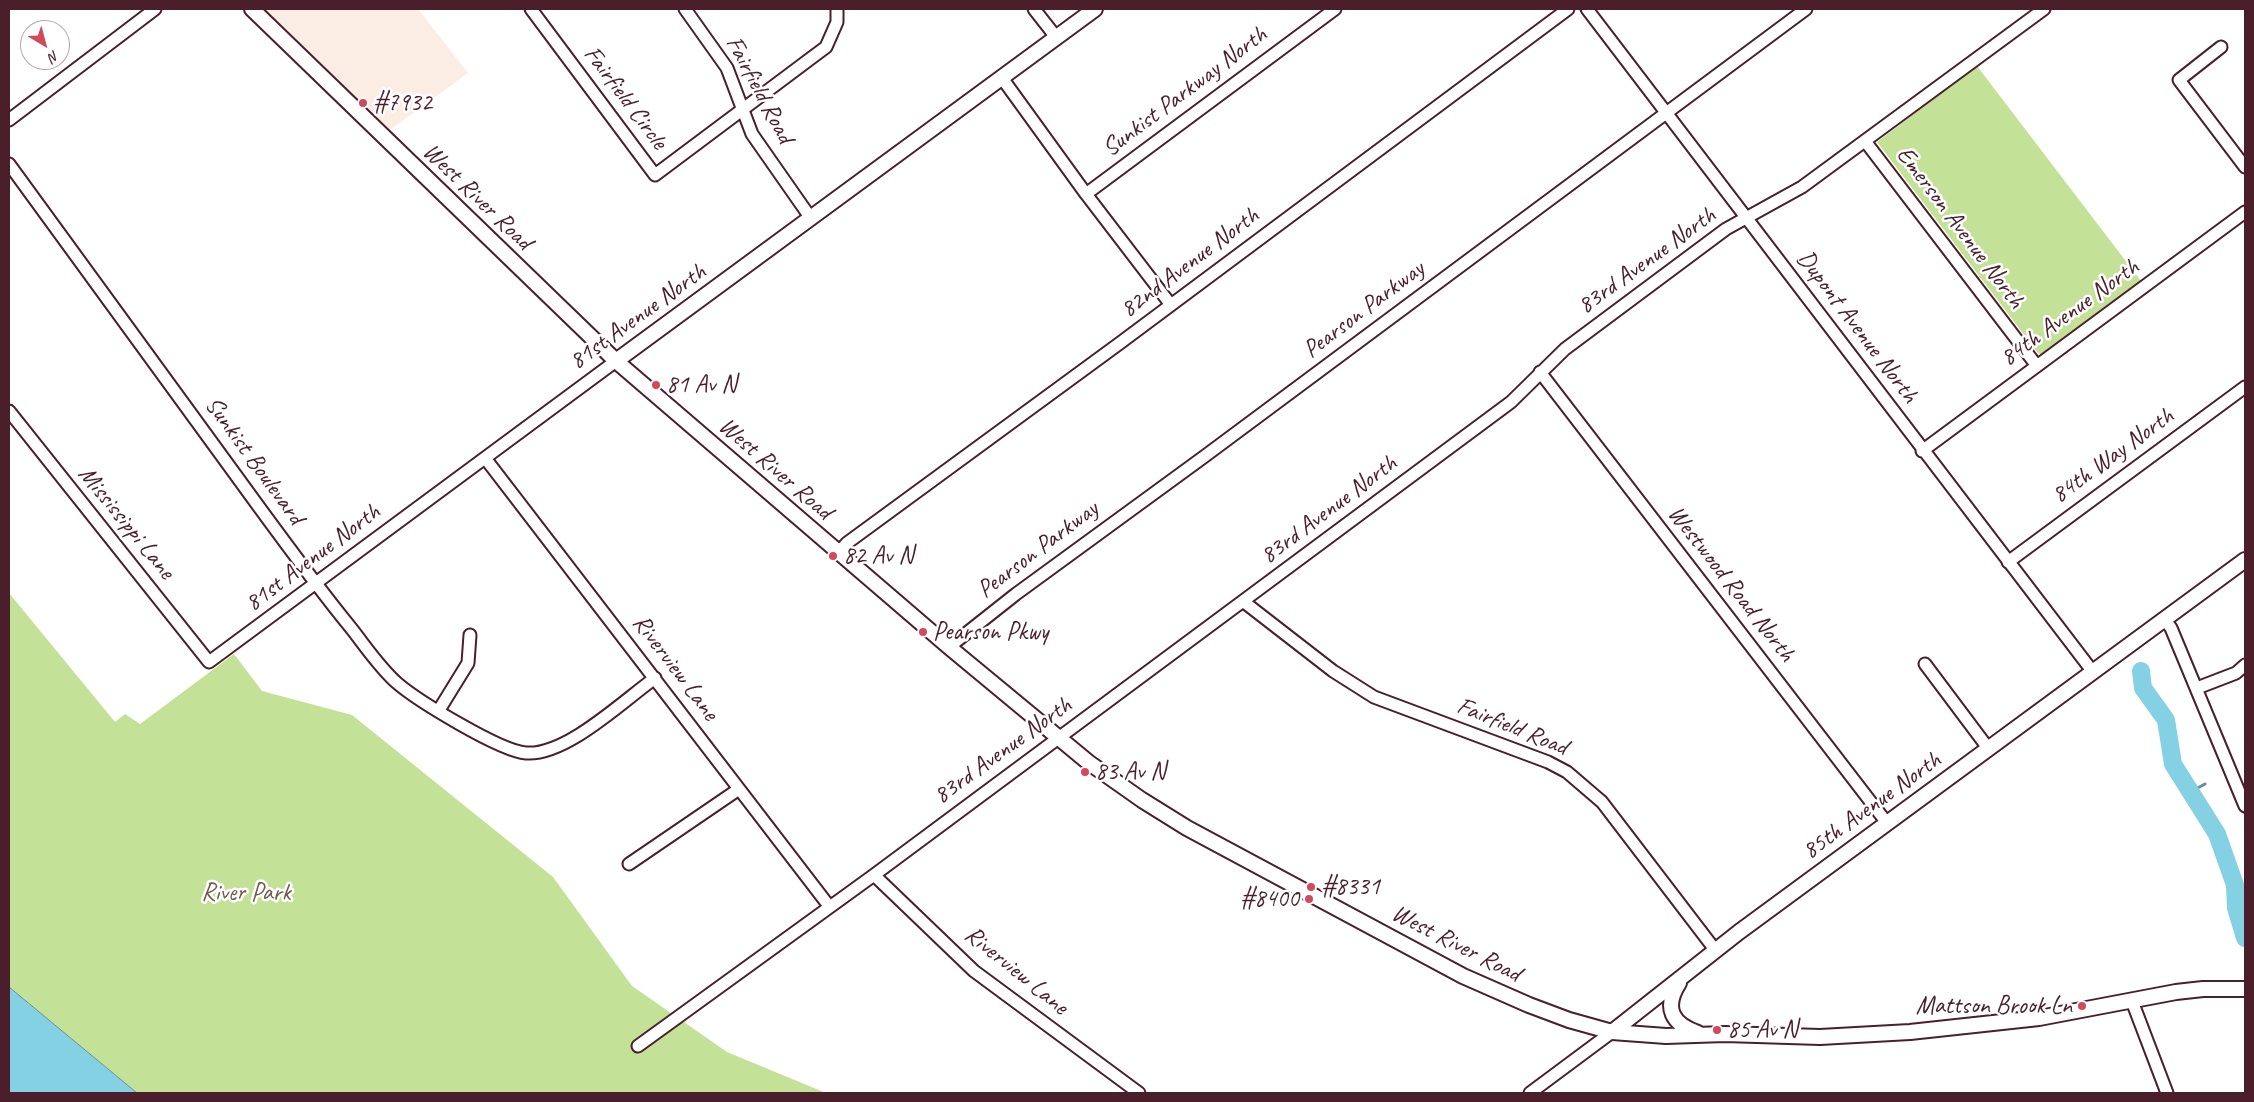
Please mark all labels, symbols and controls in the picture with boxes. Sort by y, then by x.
north arrow [20,20,70,70]
street label: Sunkist Parkway North [1097,20,1273,164]
street label: Fairfield Road [718,31,800,149]
street label: Fairfield Circle [576,40,674,156]
text: N [45,47,62,66]
place label: #7932 [373,88,432,118]
marker: #7932 [357,97,369,109]
street label: West River Road [416,137,538,257]
street label: Emerson Avenue North [1889,141,2031,315]
street label: 82nd Avenue North [1115,201,1265,325]
street label: 83rd Avenue North [1572,201,1722,321]
street label: Dupont Avenue North [1790,245,1924,409]
street label: 84th Avenue North [1995,253,2145,373]
street label: Pearson Parkway [1297,255,1431,365]
street label: 81st Avenue North [564,257,712,377]
place label: 81 Av N [666,370,736,400]
marker: 81 Av N [650,379,662,391]
street label: Sunkist Boulevard [198,391,310,531]
street label: 84th Way North [2046,402,2180,510]
street label: West River Road [712,411,838,527]
street label: 83rd Avenue North [1255,449,1403,571]
street label: Mississippi Lane [71,460,181,586]
street label: Pearson Parkway [971,495,1105,605]
street label: 81st Avenue North [240,497,386,619]
street label: Westwood Road North [1661,500,1801,668]
place label: 82 Av N [843,541,913,571]
marker: 82 Av N [827,550,839,562]
street label: Riverview Lane [625,609,725,727]
place label: Pearson Pkwy [933,617,1048,647]
marker: Pearson Pkwy [917,626,929,638]
street label: 83rd Avenue North [928,691,1078,811]
street label: Fairfield Road [1452,691,1572,763]
street label: 85th Avenue North [1797,746,1947,866]
place label: 83 Av N [1095,757,1165,787]
marker: 83 Av N [1079,766,1091,778]
place label: #8331 [1321,872,1380,902]
park label: River Park [201,878,291,908]
marker: #8331 [1305,881,1317,893]
place label: #8400 [1240,884,1299,914]
marker: #8400 [1303,893,1315,905]
street label: West River Road [1386,899,1526,989]
street label: Riverview Lane [958,920,1074,1022]
place label: Mattson Brook Ln [1916,991,2072,1021]
marker: Mattson Brook Ln [2076,1000,2088,1012]
place label: 85 Av N [1727,1015,1797,1045]
marker: 85 Av N [1711,1024,1723,1036]

